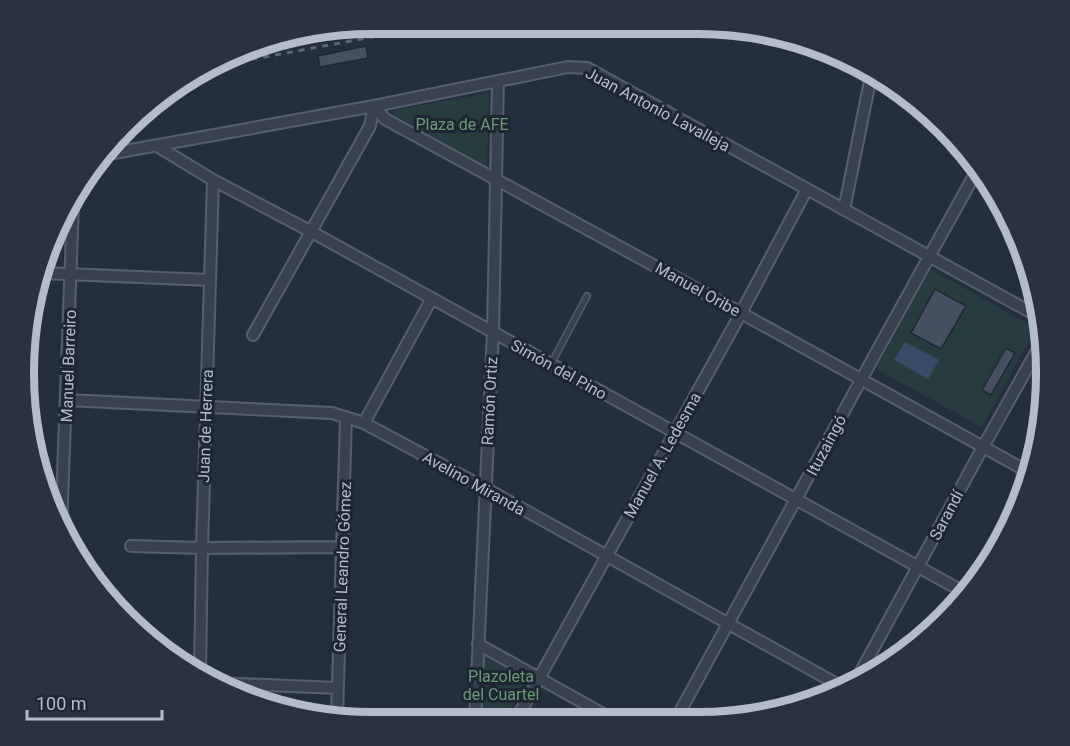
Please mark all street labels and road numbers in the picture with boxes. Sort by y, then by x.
street label: Juan Antonio Lavalleja [582,63,733,156]
street label: Manuel Oribe [652,258,744,321]
street label: Manuel Barreiro [57,309,80,423]
street label: Simón del Pino [508,335,610,404]
street label: Ramón Ortiz [478,356,501,446]
street label: Juan de Herrera [194,369,217,483]
street label: Manuel A. Ledesma [620,389,705,521]
street label: Ituzaingó [803,412,850,479]
street label: Avelino Miranda [419,447,528,519]
street label: General Leandro Gómez [330,481,355,653]
street label: Sarandí [925,486,968,543]

